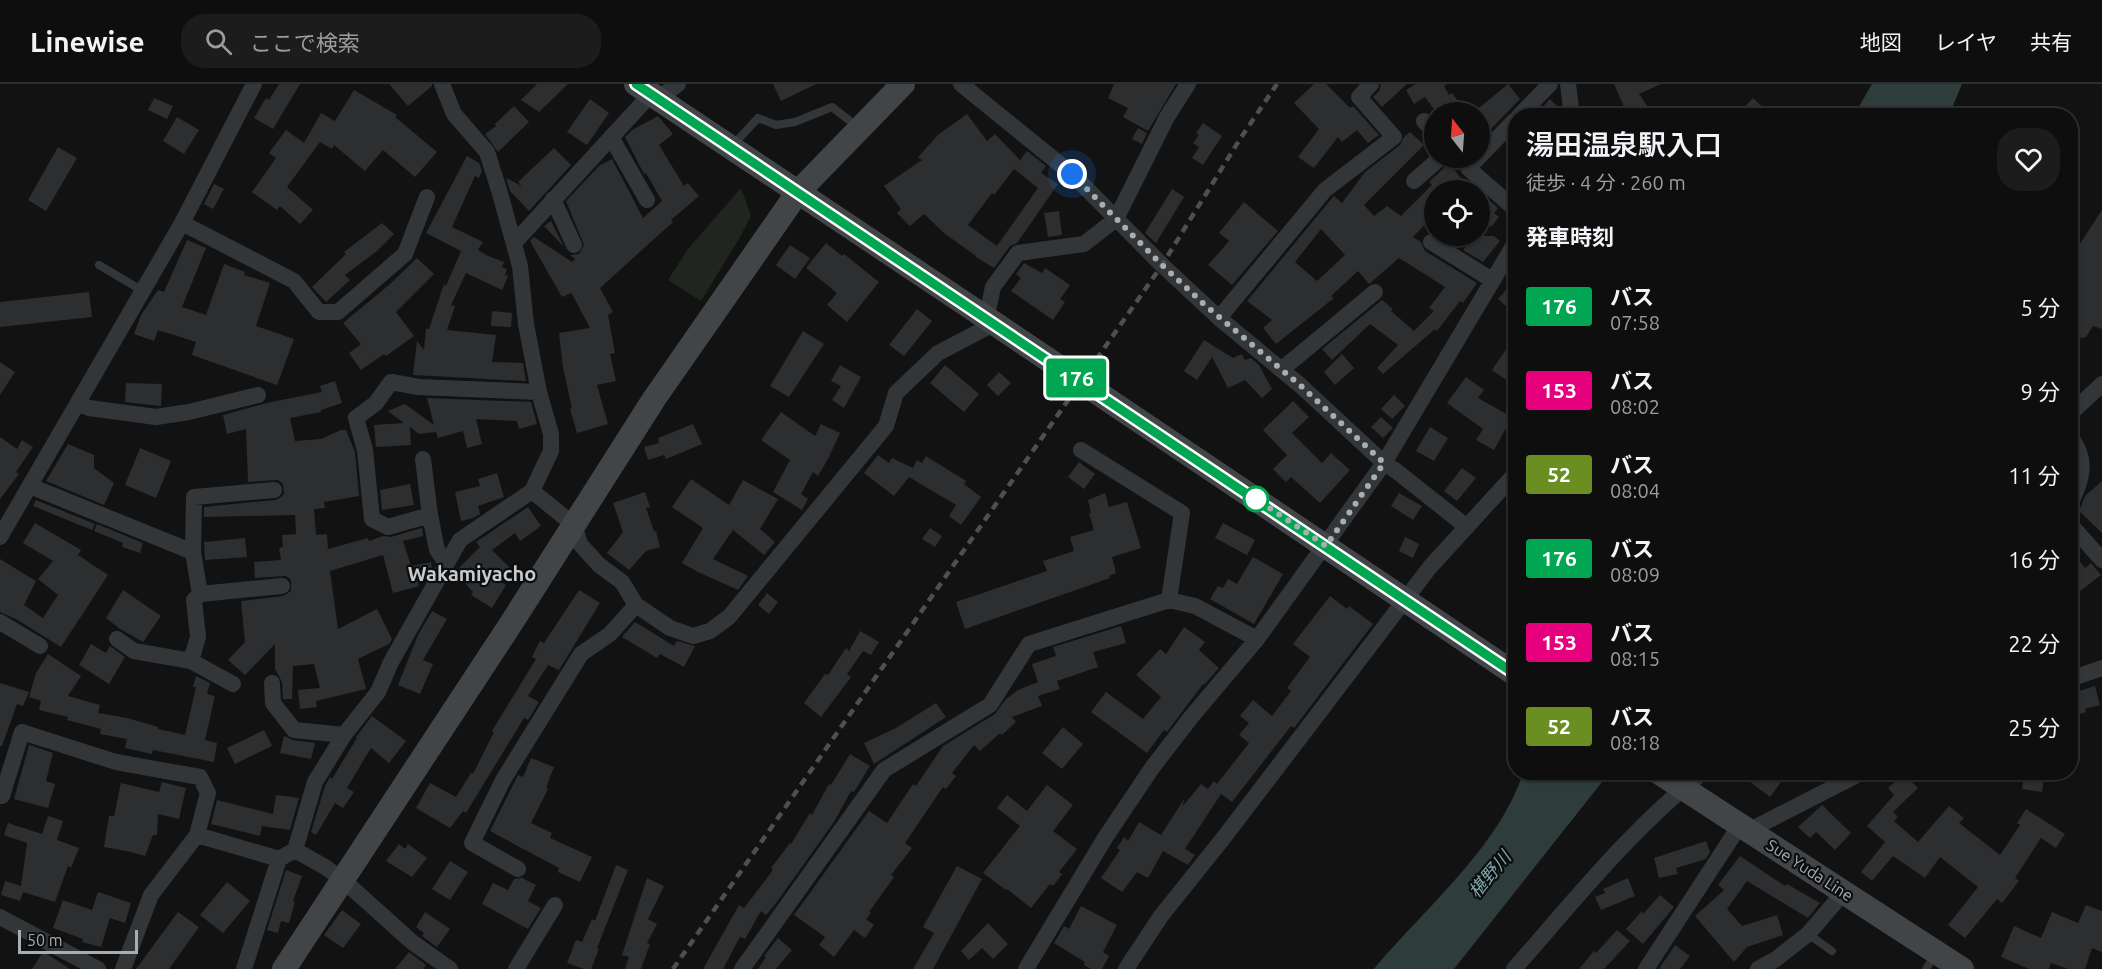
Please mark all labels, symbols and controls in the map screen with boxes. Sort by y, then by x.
search box [181,14,601,68]
icon: search [202,25,235,58]
text: Linewise [30,26,145,57]
text: ここで検索 [250,30,360,55]
text: 地図 [1860,30,1902,54]
text: レイヤ [1935,30,1997,54]
text: 共有 [2030,30,2072,54]
north arrow [1424,102,1490,168]
map controls [1424,102,1490,246]
button: heart [1997,128,2060,191]
text: 湯田温泉駅入口 [1526,129,1722,160]
your location [1057,159,1087,189]
text: 徒歩 · 4 分 · 260 m [1526,171,1686,194]
button: locate [1424,180,1490,246]
text: 発車時刻 [1526,224,1614,249]
text: バス [1610,284,1654,309]
text: 176 [1541,294,1577,318]
text: 5 分 [2021,295,2060,320]
text: 07:58 [1610,311,1660,334]
line badge: 176 [1042,358,1110,398]
text: 176 [1058,366,1094,390]
text: バス [1610,368,1654,393]
text: 153 [1541,378,1577,402]
text: 9 分 [2021,379,2060,404]
text: 08:02 [1610,395,1660,418]
text: バス [1610,452,1654,477]
text: 52 [1547,462,1571,486]
text: 11 分 [2008,463,2060,488]
text: 08:04 [1610,479,1660,502]
unlabelled marker [1243,486,1269,512]
text: バス [1610,536,1654,561]
text: 176 [1541,546,1577,570]
text: 16 分 [2008,547,2060,572]
district label: Wakamiyacho [408,562,536,585]
text: 08:09 [1610,563,1660,586]
text: バス [1610,620,1654,645]
text: 153 [1541,630,1577,654]
text: 22 分 [2008,631,2060,656]
text: 08:15 [1610,647,1660,670]
text: バス [1610,704,1654,729]
text: 52 [1547,714,1571,738]
text: 25 分 [2008,715,2060,740]
text: 08:18 [1610,731,1660,754]
street label: Sue Yuda Line [1763,835,1857,905]
water label: 椹野川 [1464,845,1515,901]
scale bar [18,927,138,954]
text: 50 m [27,931,63,949]

